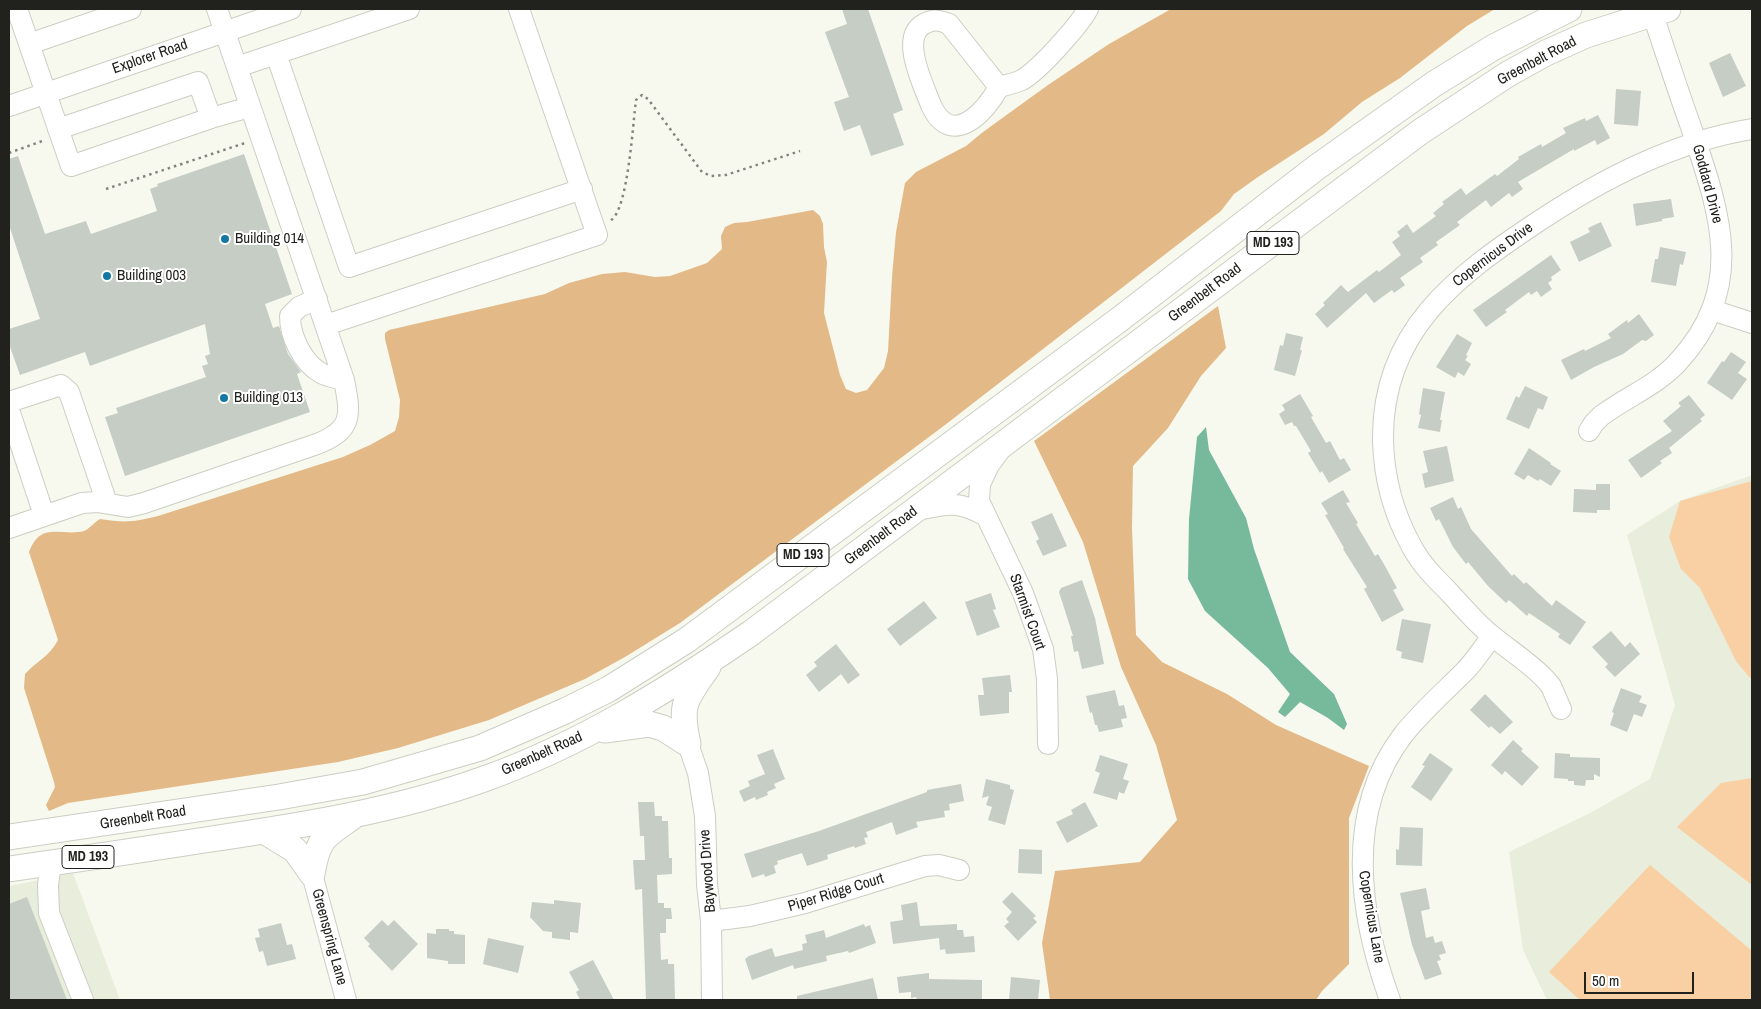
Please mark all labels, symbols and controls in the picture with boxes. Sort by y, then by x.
street label: Greenbelt Road [1494,33,1580,89]
street label: Explorer Road [110,36,190,78]
street label: Goddard Drive [1688,143,1726,225]
street label: Copernicus Drive [1449,219,1537,291]
place label: Building 014 [235,230,304,248]
road number: MD 193 [1247,232,1299,254]
marker: Building 014 [219,233,231,245]
street label: Greenbelt Road [1165,260,1245,326]
place label: Building 003 [117,267,186,285]
marker: Building 003 [101,270,113,282]
place label: Building 013 [234,389,303,407]
marker: Building 013 [218,392,230,404]
street label: Greenbelt Road [841,503,921,569]
road number: MD 193 [777,544,829,566]
street label: Starmist Court [1005,572,1049,652]
street label: Greenbelt Road [499,728,585,780]
street label: Greenbelt Road [99,802,187,834]
street label: Baywood Drive [696,829,720,913]
road number: MD 193 [62,846,114,869]
street label: Copernicus Lane [1354,869,1388,965]
street label: Piper Ridge Court [786,870,886,916]
street label: Greenspring Lane [307,887,351,987]
scale bar [1586,962,1696,994]
text: 50 m [1592,970,1619,991]

